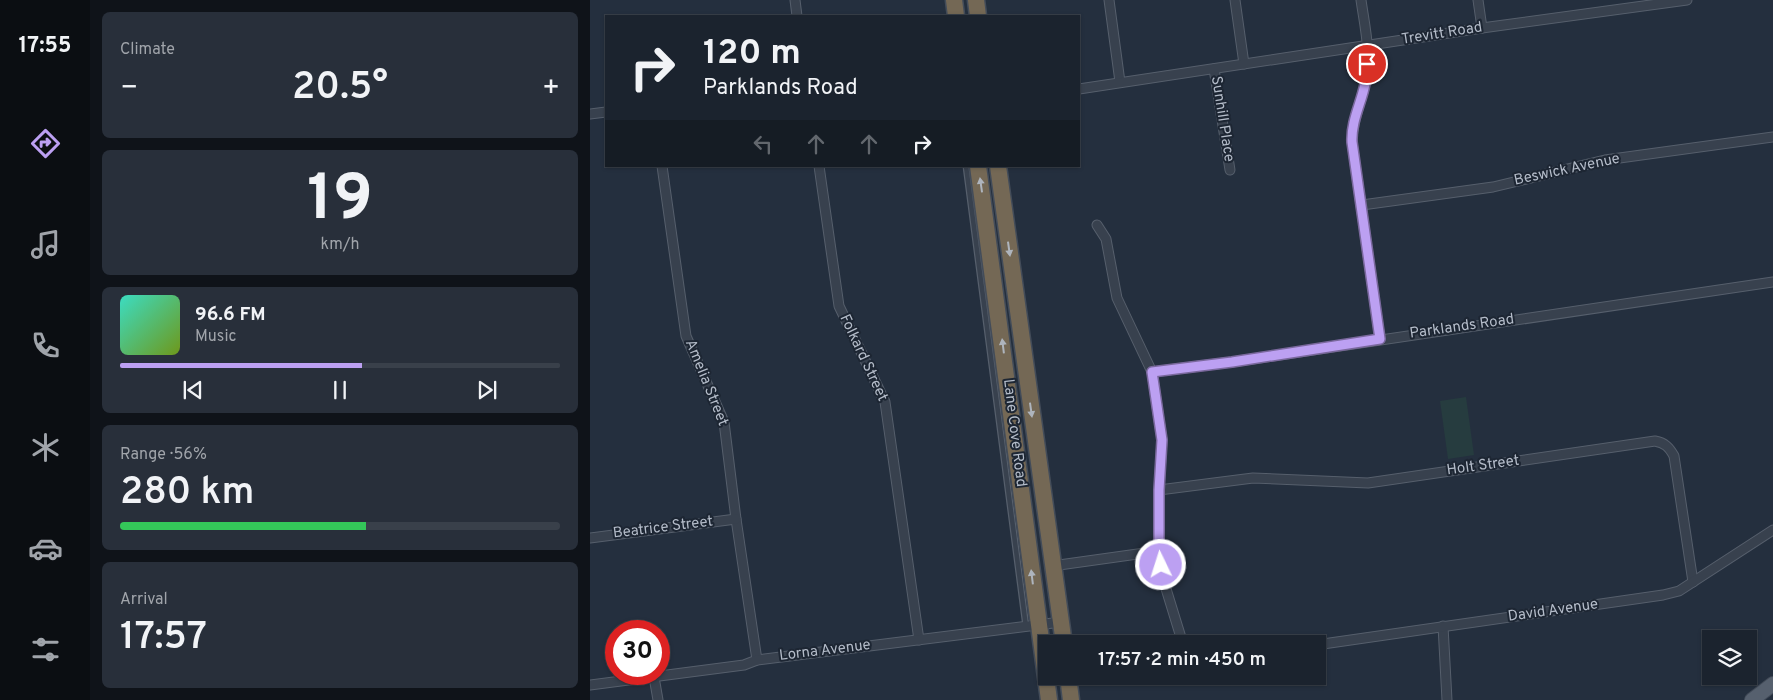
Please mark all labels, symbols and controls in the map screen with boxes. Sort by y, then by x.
street label: Trevitt Road [1400,18,1484,50]
text: 120 m [703,32,801,76]
text: 17:55 [19,33,71,60]
icon: right [620,35,685,100]
text: Climate [120,40,175,60]
pin [1346,43,1388,85]
icon: arrive [1353,50,1381,78]
text: 20.5° [292,64,388,113]
text: − [120,71,138,107]
text: + [542,71,560,107]
text: Parklands Road [703,75,858,102]
street label: Sunhill Place [1206,75,1238,163]
icon: directions [28,126,63,161]
icon: left [749,130,777,158]
icon: ahead [802,130,830,158]
icon: ahead [855,130,883,158]
icon: right [908,130,936,158]
street label: Beswick Avenue [1512,149,1622,191]
text: 19 [307,161,373,243]
one-way arrow [977,177,985,193]
icon: music [28,227,63,262]
text: km/h [321,235,359,255]
one-way arrow [1005,242,1013,258]
text: 96.6 FM [195,303,266,327]
street label: Parklands Road [1409,310,1515,344]
street label: Folkard Street [835,311,891,405]
text: Music [195,327,236,347]
icon: phone [28,328,63,363]
street label: Amelia Street [680,337,732,429]
one-way arrow [999,338,1007,354]
icon: previous [179,376,207,404]
icon: pause [326,376,354,404]
icon: next [473,376,501,404]
street label: Lane Cove Road [998,378,1030,488]
one-way arrow [1027,403,1035,419]
icon: climate [28,430,63,465]
text: Range · 56% [120,445,207,465]
street label: Holt Street [1445,451,1521,481]
text: 280 km [120,469,254,518]
street label: Beatrice Street [612,512,714,544]
icon: car [28,531,63,566]
position arrow [1134,538,1186,590]
one-way arrow [1028,568,1036,584]
text: Arrival [120,590,168,610]
street label: David Avenue [1507,595,1599,627]
text: 17:57 [120,614,207,663]
speed limit sign: 30 [605,620,670,685]
map controls [1702,630,1757,685]
button: layers [1702,630,1757,685]
icon: filters [28,632,63,667]
street label: Lorna Avenue [778,636,872,666]
text: 17:57 · 2 min · 450 m [1098,648,1266,672]

